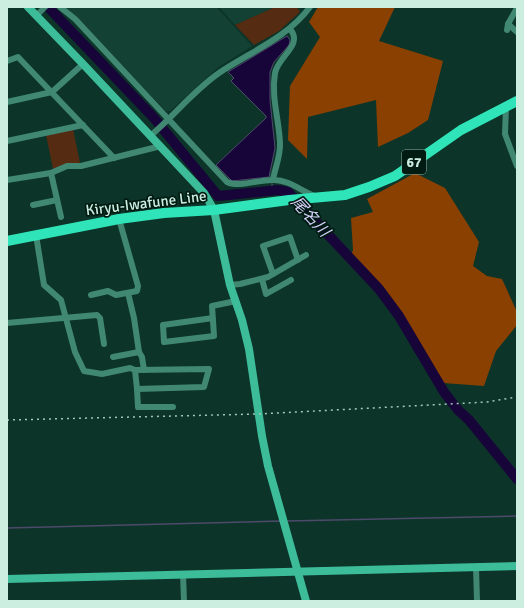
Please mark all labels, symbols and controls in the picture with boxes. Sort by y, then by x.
road number: 67 [402,150,426,174]
street label: Kiryu-Iwafune Line [85,187,207,219]
water label: 尾名川 [287,192,335,243]

